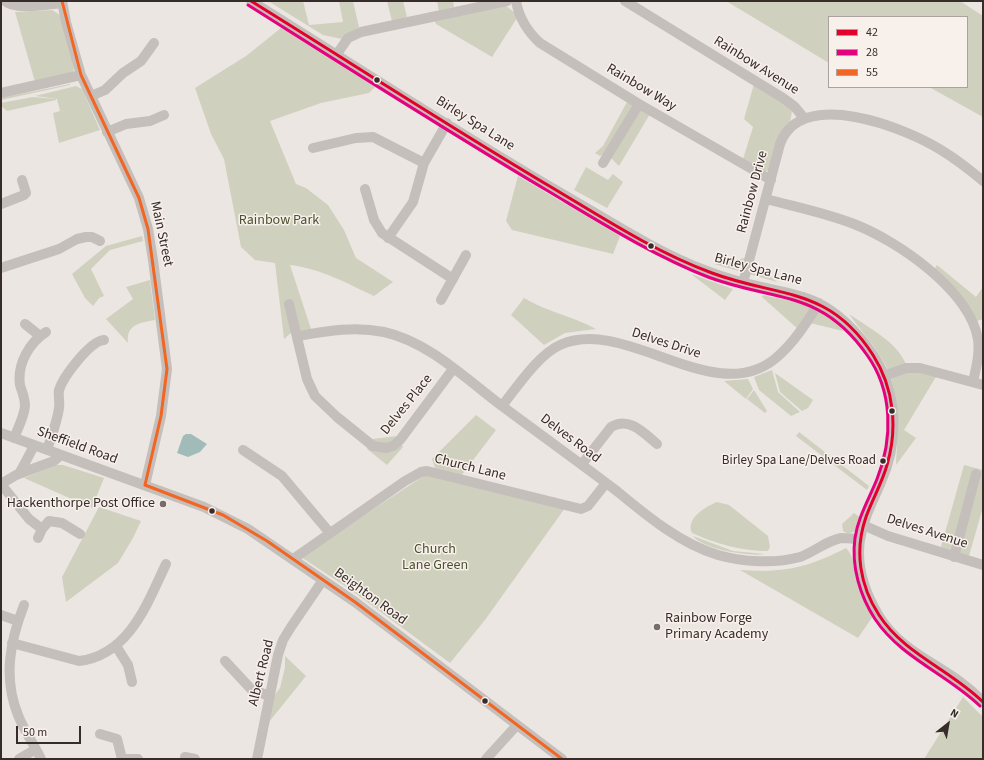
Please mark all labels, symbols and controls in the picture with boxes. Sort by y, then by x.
legend [828,16,968,88]
text: 42 [866,24,878,41]
street label: Rainbow Avenue [710,33,802,99]
text: 28 [866,44,878,61]
street label: Rainbow Way [603,61,679,115]
text: 55 [866,64,878,81]
unlabelled marker [372,75,382,85]
street label: Birley Spa Lane [432,93,518,155]
street label: Rainbow Drive [734,149,772,235]
street label: Main Street [146,200,176,268]
park label: Rainbow Park [239,213,319,229]
unlabelled marker [646,241,656,251]
street label: Birley Spa Lane [712,250,804,290]
street label: Delves Drive [629,325,703,363]
street label: Delves Place [378,371,436,439]
unlabelled marker [887,406,897,416]
street label: Delves Road [536,411,604,467]
street label: Sheffield Road [34,424,120,468]
street label: Church Lane [432,451,508,485]
place label: Birley Spa Lane/Delves Road [722,453,876,469]
marker: Birley Spa Lane/Delves Road [878,456,888,466]
place label: Hackenthorpe Post Office [7,496,155,512]
marker: Hackenthorpe Post Office [158,499,168,509]
unlabelled marker [207,506,217,516]
street label: Delves Avenue [884,511,970,553]
park label: Church Lane Green [402,542,468,574]
street label: Beighton Road [330,565,410,629]
place label: Rainbow Forge Primary Academy [665,611,768,644]
marker: Rainbow Forge Primary Academy [652,622,662,632]
street label: Albert Road [246,638,278,708]
unlabelled marker [480,696,490,706]
north arrow [928,704,968,744]
text: N [947,705,961,722]
scale bar [18,718,83,744]
text: 50 m [23,724,47,741]

